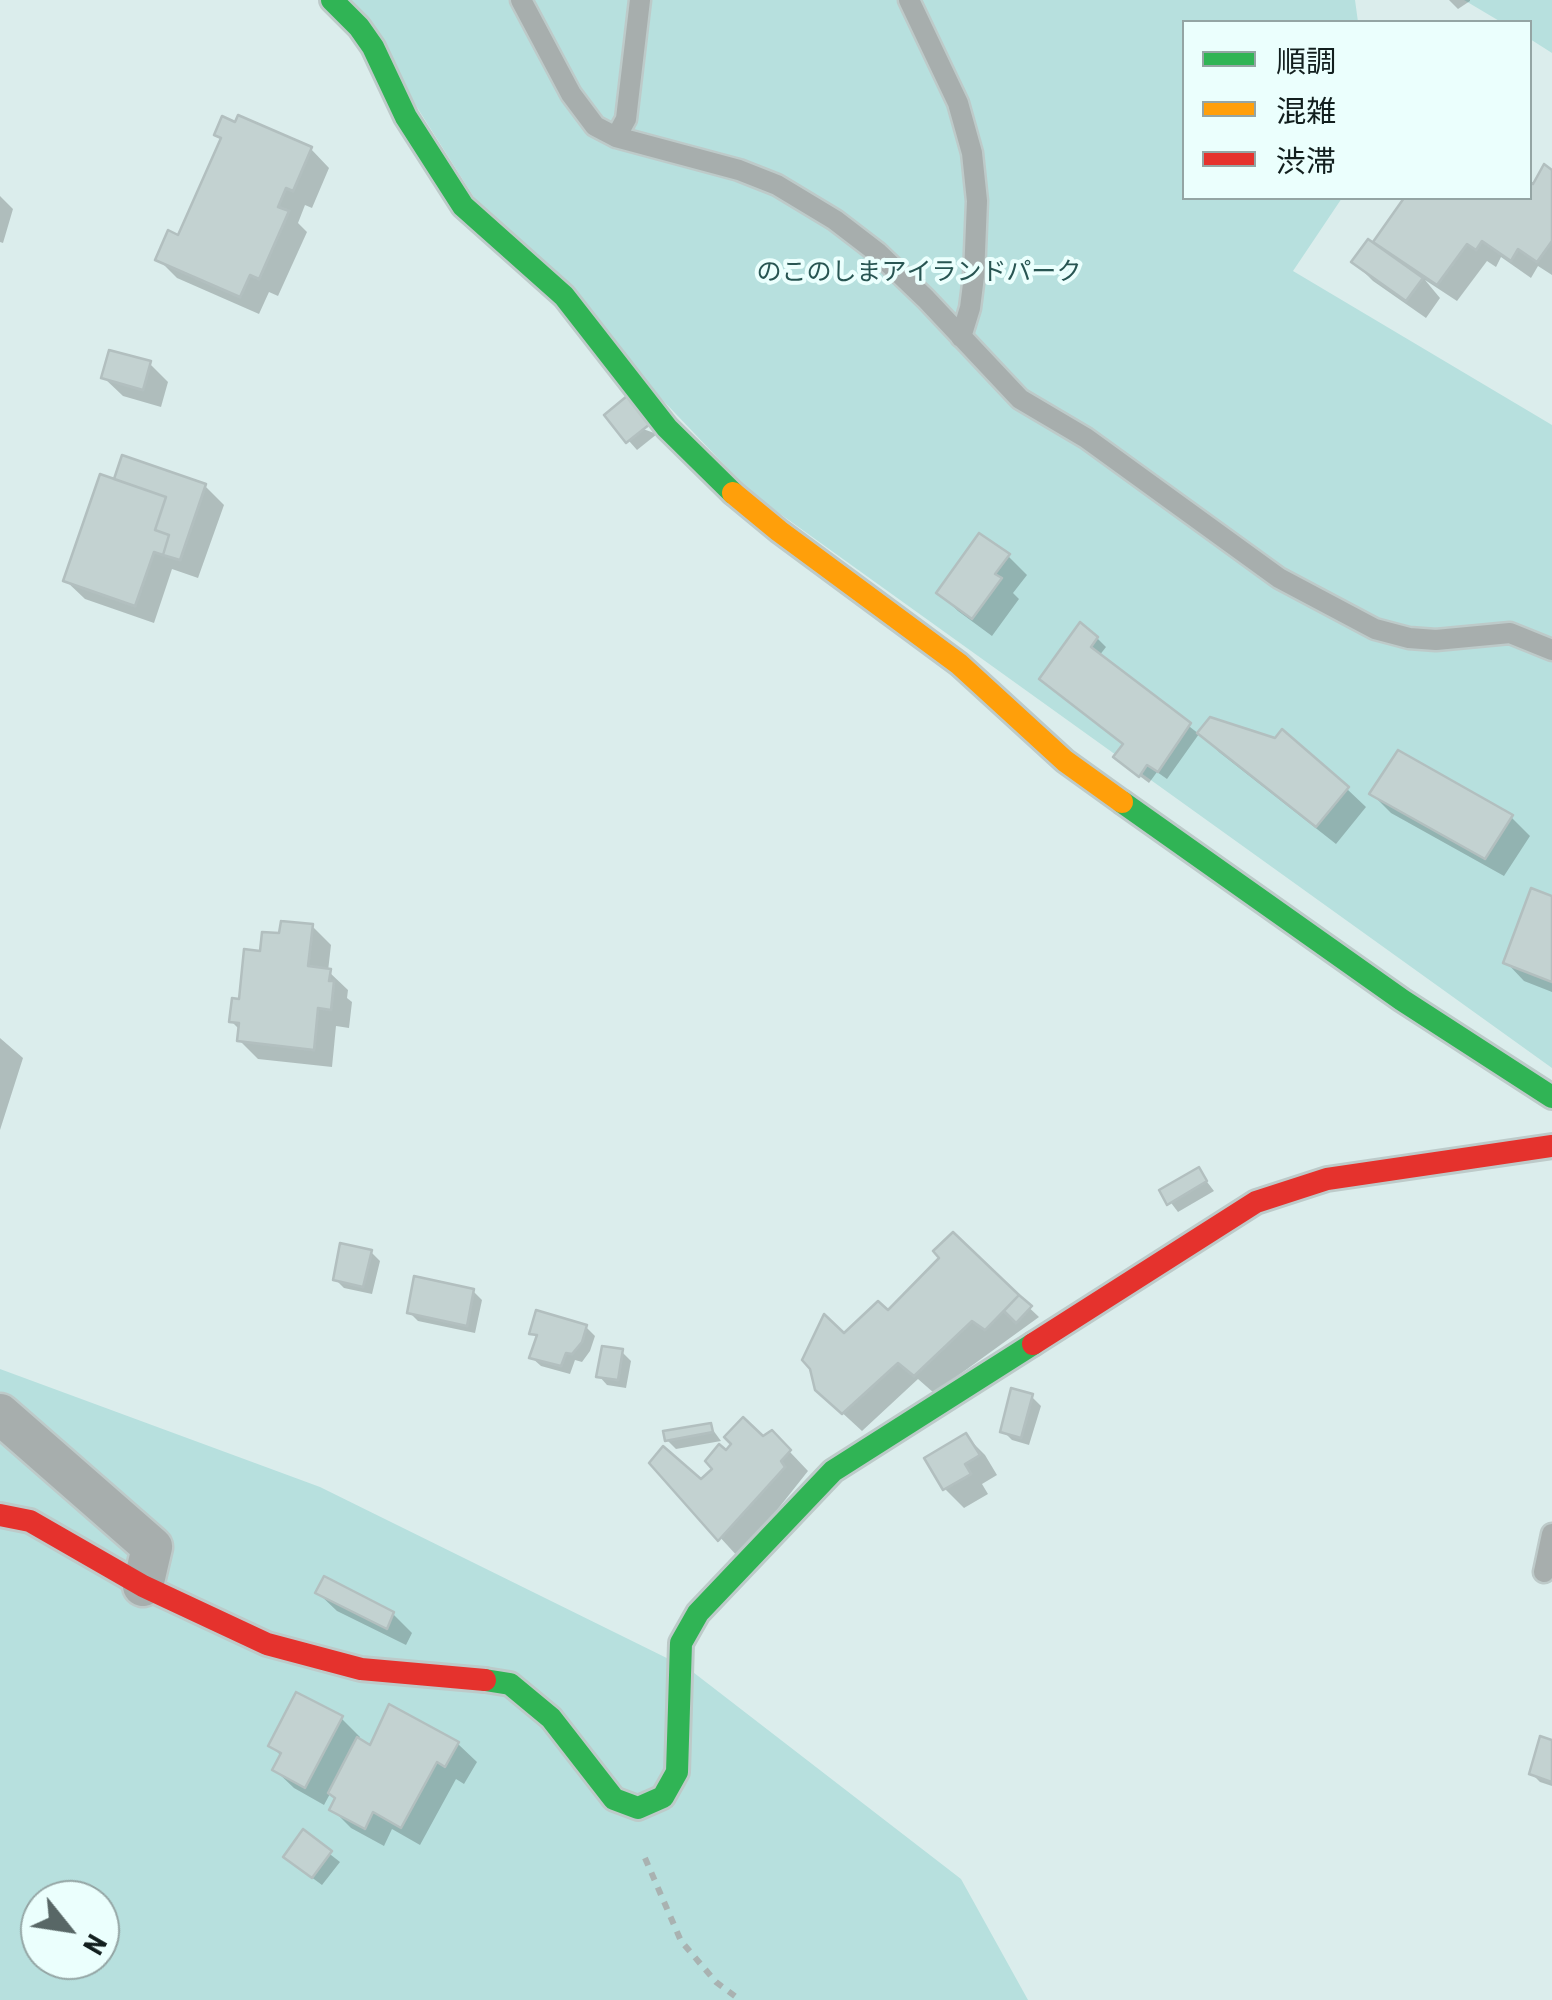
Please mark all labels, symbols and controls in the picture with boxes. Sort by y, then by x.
legend [1182,20,1532,200]
text: 順調 [1276,44,1336,79]
text: 混雑 [1276,94,1336,129]
text: 渋滞 [1276,144,1336,179]
park label: のこのしまアイランドパーク [757,259,1081,289]
north arrow [20,1880,120,1980]
text: N [76,1929,113,1960]

